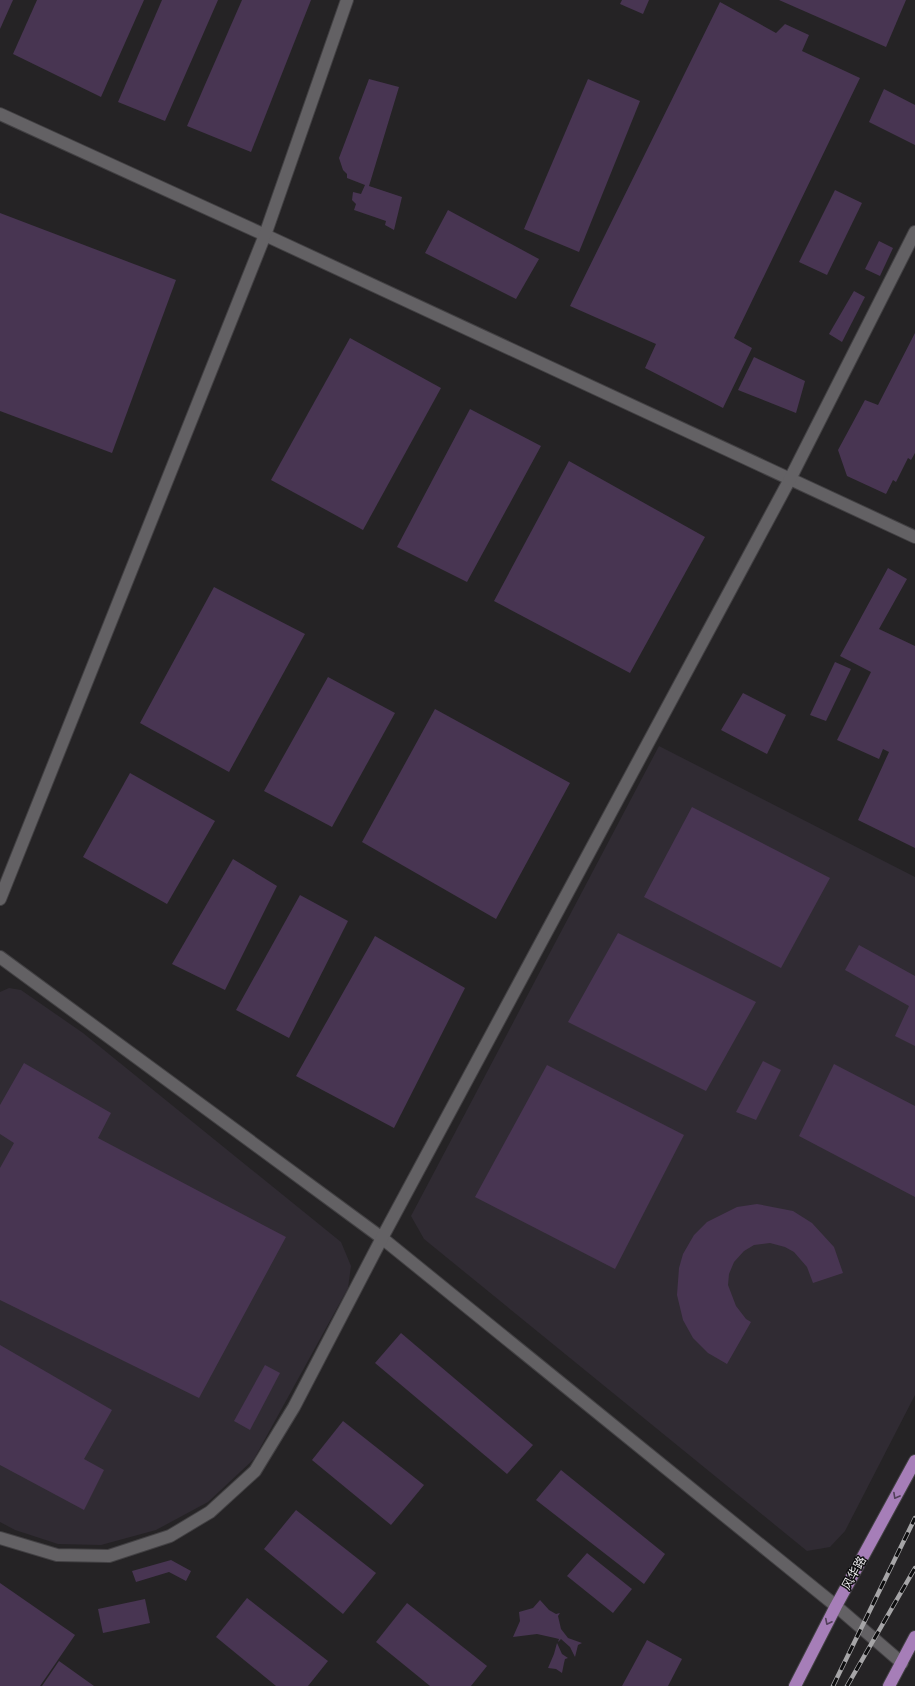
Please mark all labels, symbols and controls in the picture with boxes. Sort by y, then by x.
one-way arrow [894,1491,901,1499]
street label: 风华路 [839,1554,869,1592]
one-way arrow [825,1618,832,1625]

